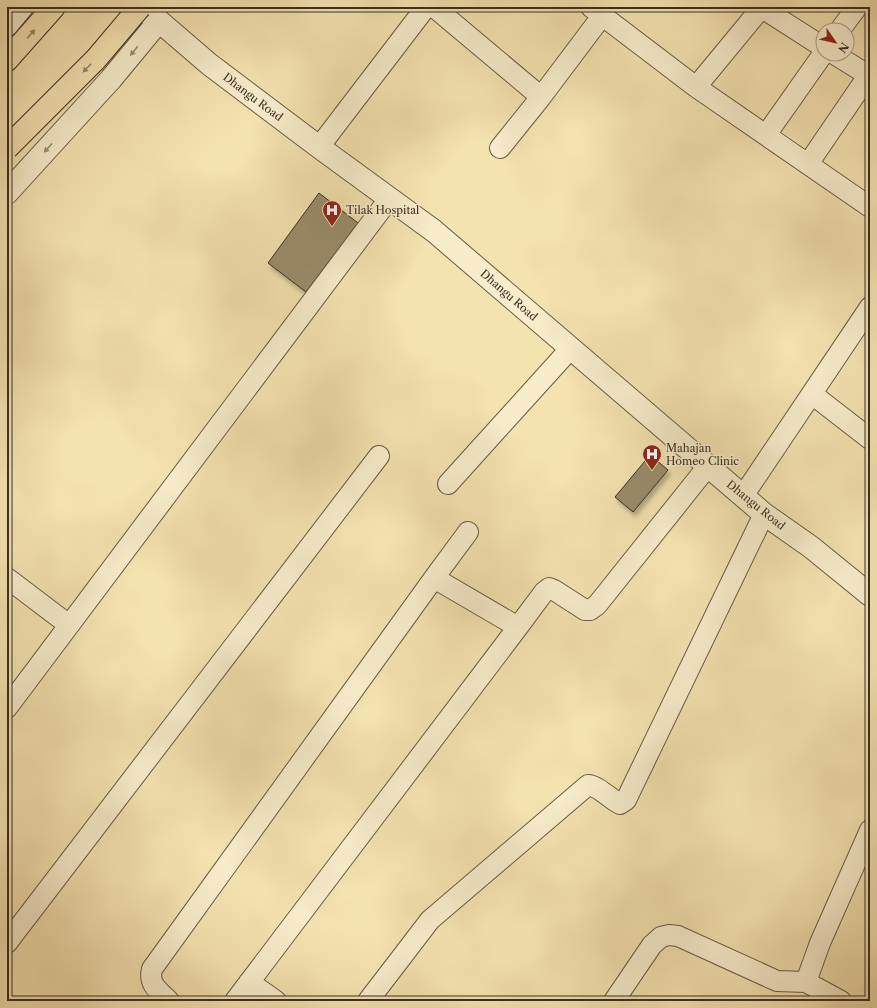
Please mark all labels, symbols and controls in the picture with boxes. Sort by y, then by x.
north arrow [815,22,855,62]
one-way arrow [26,28,35,39]
text: N [835,40,852,56]
one-way arrow [130,46,139,56]
one-way arrow [82,63,92,73]
street label: Dhangu Road [220,70,286,124]
one-way arrow [43,143,52,153]
hospital icon: Tilak Hospital [321,199,343,227]
place label: Tilak Hospital [346,203,420,217]
street label: Dhangu Road [478,266,541,324]
place label: Mahajan Homeo Clinic [666,441,739,468]
hospital icon: Mahajan Homeo Clinic [641,443,663,471]
street label: Dhangu Road [724,477,788,533]

